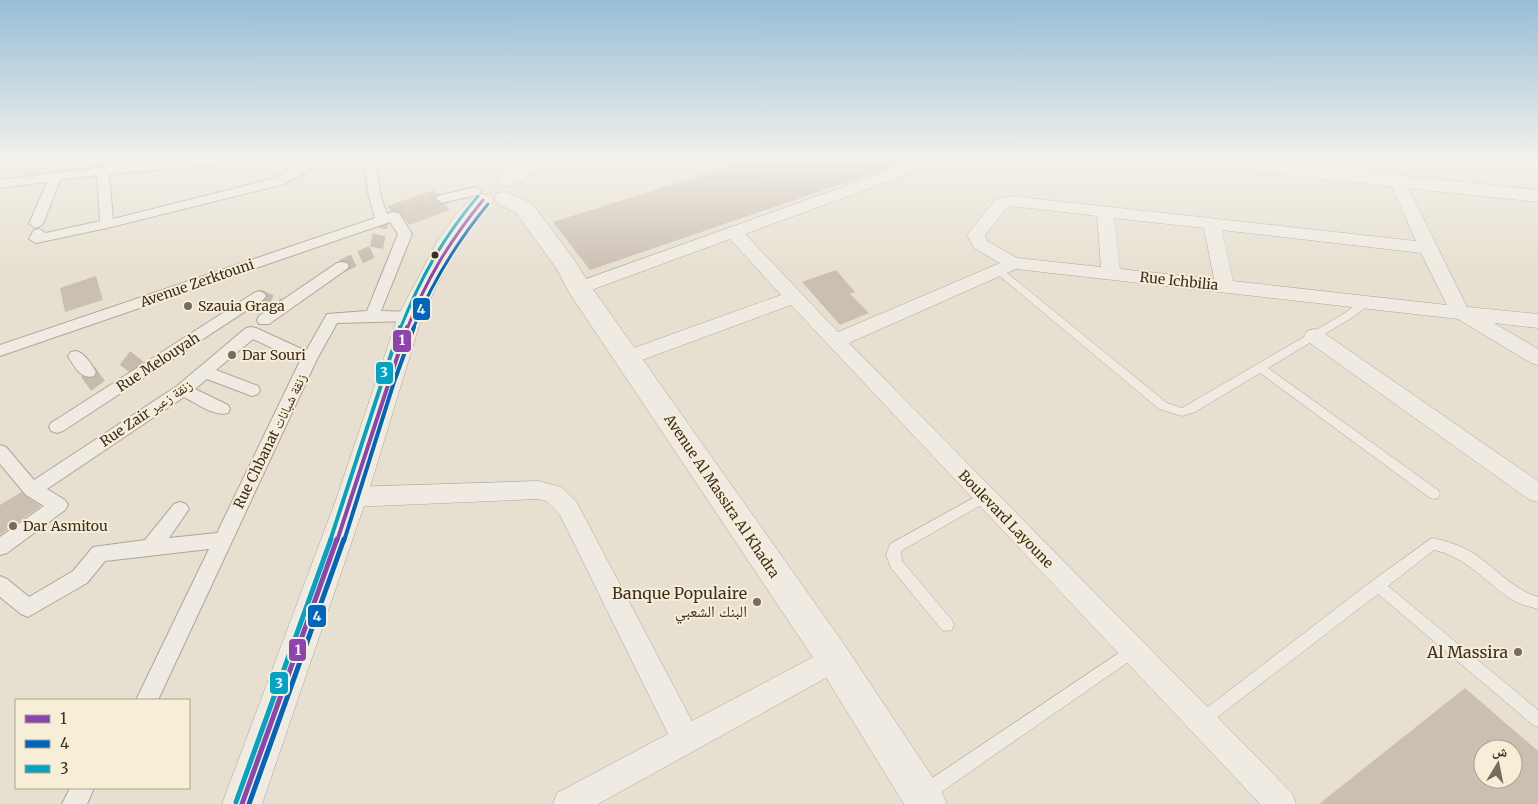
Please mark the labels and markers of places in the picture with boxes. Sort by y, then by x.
unlabelled marker [430,250,440,260]
place label: Szauia Graga [198,297,285,315]
marker: Szauia Graga [182,300,194,312]
place label: Dar Souri [242,346,306,364]
marker: Dar Souri [226,349,238,361]
place label: Dar Asmitou [23,517,108,535]
marker: Dar Asmitou [7,520,19,532]
place label: Banque Populaire البنك الشعبي [612,583,747,624]
marker: Banque Populaire البنك الشعبي [751,596,763,608]
place label: Al Massira [1426,642,1508,662]
marker: Al Massira [1512,646,1524,658]

